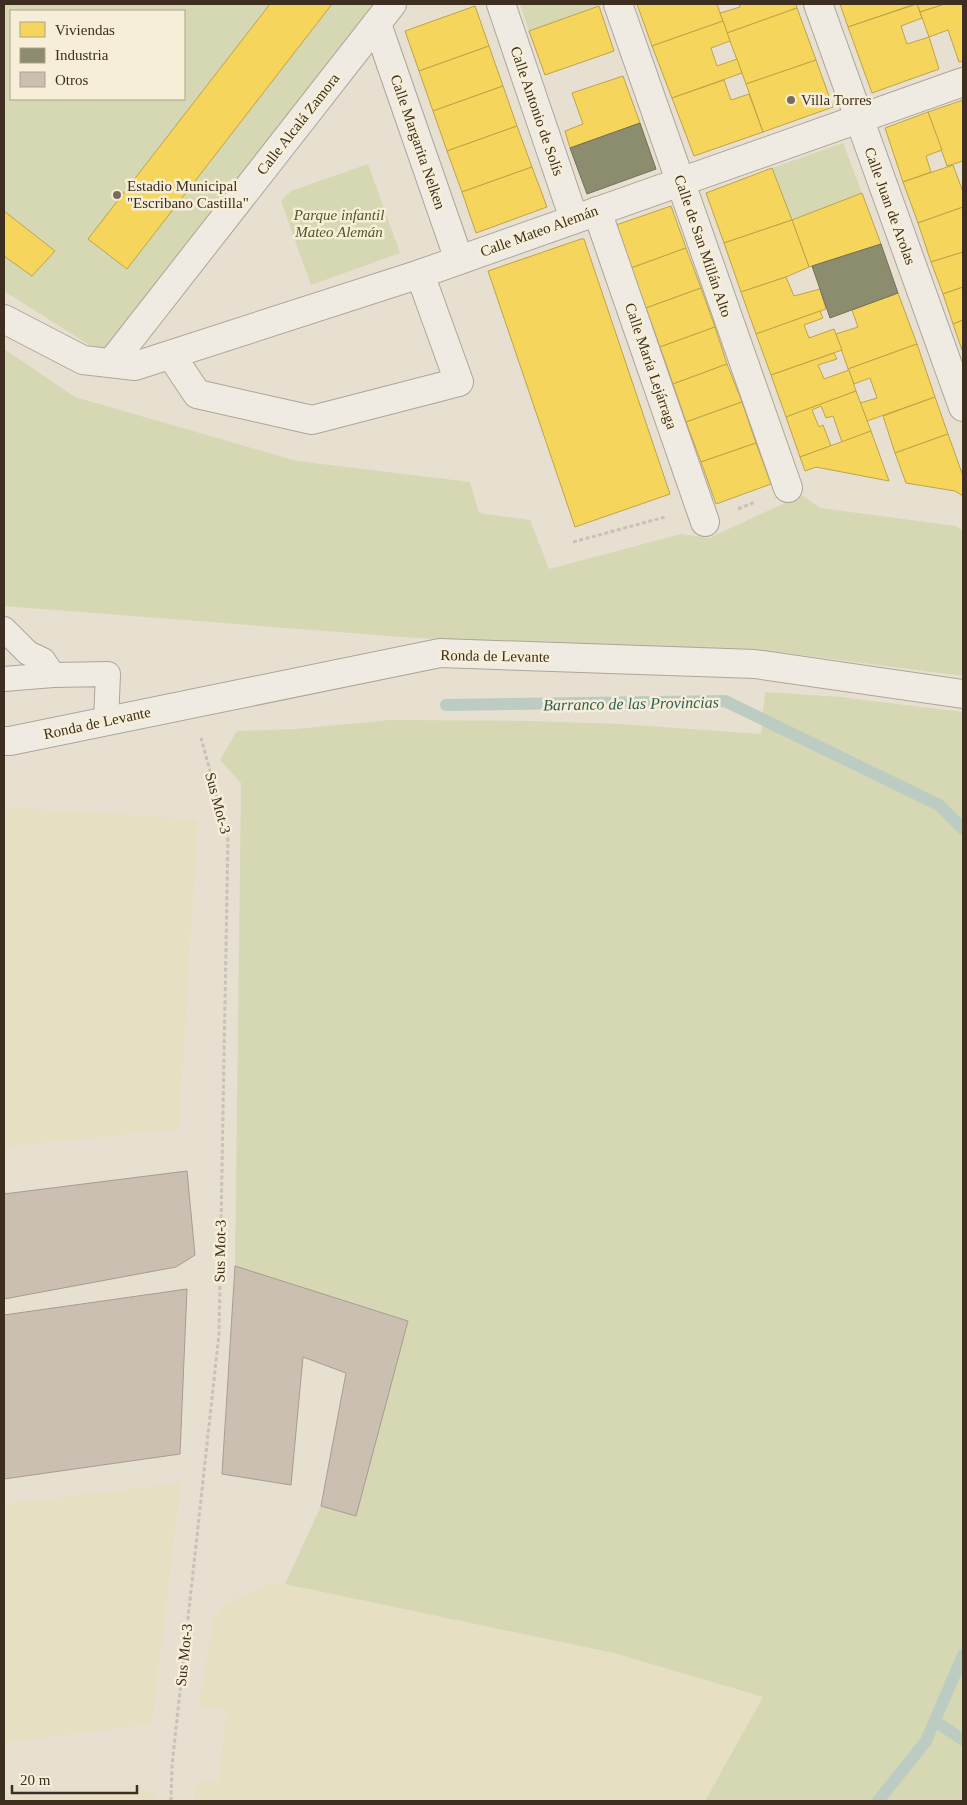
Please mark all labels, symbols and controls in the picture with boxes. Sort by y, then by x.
legend [10,10,185,100]
text: Viviendas [55,22,115,38]
street label: Calle Antonio de Solís [507,44,567,178]
text: Industria [55,47,109,63]
street label: Calle Alcalá Zamora [253,70,343,178]
text: Otros [55,72,88,88]
street label: Calle Margarita Nelken [387,73,449,212]
place label: Villa Torres [801,92,872,108]
marker: Villa Torres [785,94,797,106]
street label: Calle Juan de Arolas [861,145,919,267]
street label: Calle de San Millán Alto [671,173,735,319]
place label: Estadio Municipal "Escribano Castilla" [127,178,249,211]
marker: Estadio Municipal "Escribano Castilla" [111,189,123,201]
street label: Calle Mateo Alemán [478,202,601,260]
park label: Parque infantil Mateo Alemán [293,207,384,240]
street label: Calle María Lejárraga [622,301,680,432]
street label: Ronda de Levante [440,647,550,665]
water label: Barranco de las Provincias [543,693,719,714]
street label: Ronda de Levante [42,704,152,742]
street label: Sus Mot-3 [202,771,234,835]
street label: Sus Mot-3 [211,1219,229,1283]
street label: Sus Mot-3 [173,1623,195,1687]
scale bar [12,1762,138,1794]
text: 20 m [20,1772,51,1788]

